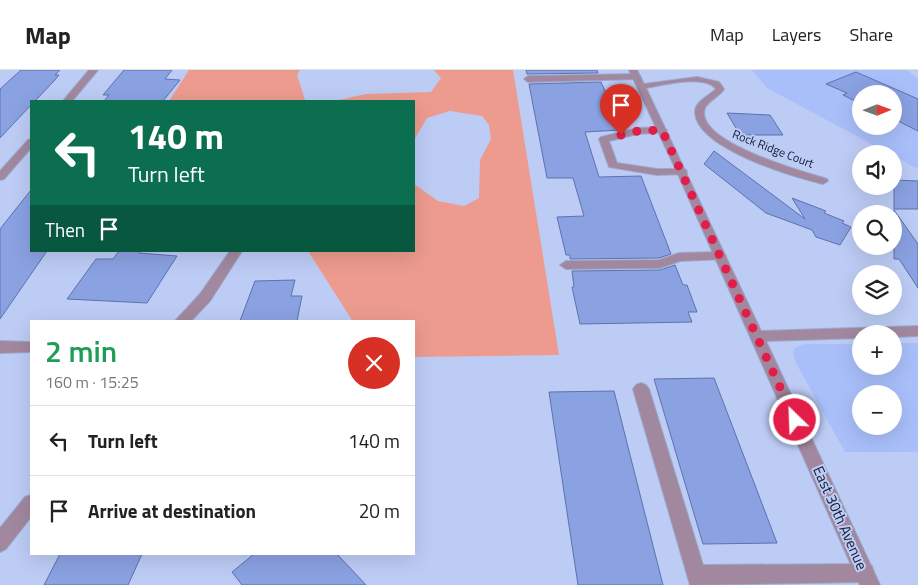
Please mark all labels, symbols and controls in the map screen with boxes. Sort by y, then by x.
text: Map [25,17,71,53]
text: Map [710,21,744,48]
text: Layers [772,21,821,48]
text: Share [849,21,893,48]
pin [600,84,642,135]
north arrow [852,85,902,135]
map controls [852,85,902,435]
icon: arrive [607,91,635,119]
text: 140 m [128,109,224,163]
icon: left [45,120,110,185]
street label: Rock Ridge Court [730,124,817,173]
button: sound [852,145,902,195]
text: Turn left [128,157,205,191]
button: search [852,205,902,255]
text: Then [45,215,85,244]
icon: arrive [95,215,123,243]
button: layers [852,265,902,315]
button: + [852,325,902,375]
text: 2 min [45,328,117,374]
button: close [348,337,400,389]
text: 160 m · 15:25 [45,370,139,394]
button: − [852,385,902,435]
position arrow [768,393,820,445]
text: Turn left [88,426,158,455]
text: 140 m [348,426,400,455]
icon: left [45,427,73,455]
street label: East 30th Avenue [807,462,874,573]
text: Arrive at destination [88,496,256,525]
text: 20 m [359,496,400,525]
icon: arrive [45,497,73,525]

